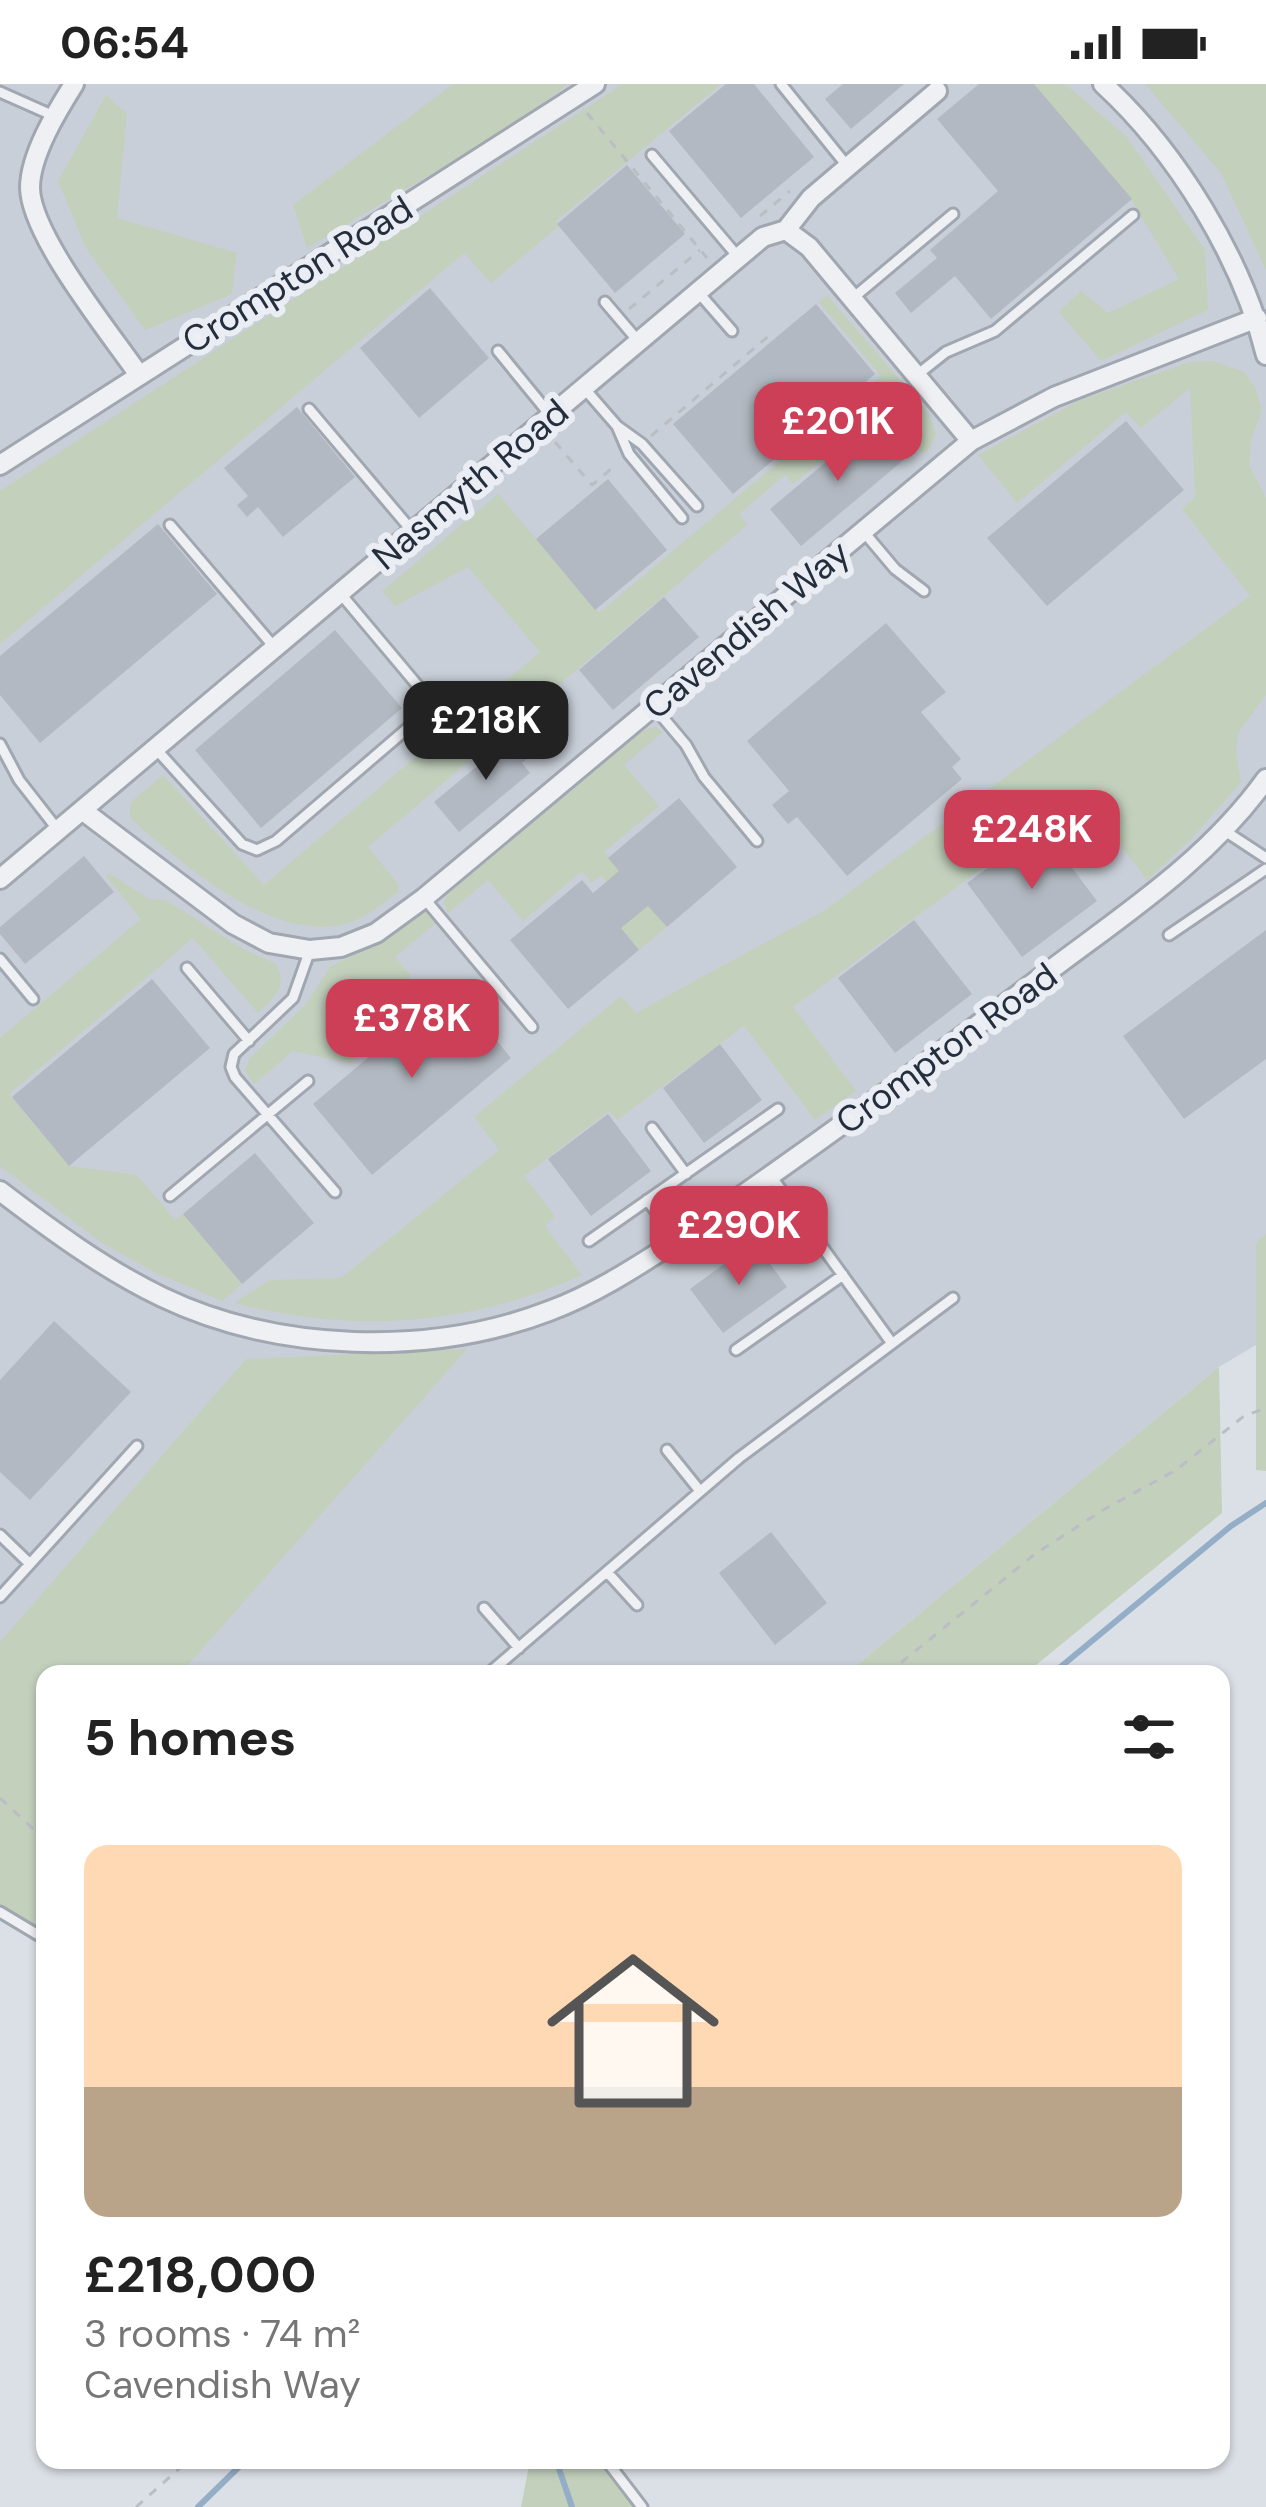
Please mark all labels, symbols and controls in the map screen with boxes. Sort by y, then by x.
text: 06:54 [60,13,189,72]
street label: Crompton Road [173,185,421,364]
pin: £201K [754,382,922,484]
street label: Nasmyth Road [362,389,578,580]
text: £201K [781,395,895,446]
street label: Cavendish Way [633,529,859,730]
pin: £218K [402,681,570,783]
text: £218K [430,694,542,745]
pin: £248K [948,790,1116,892]
text: £248K [971,803,1093,854]
street label: Crompton Road [826,952,1066,1145]
pin: £378K [328,979,496,1081]
text: £378K [353,992,471,1043]
pin: £290K [655,1186,823,1288]
text: £290K [677,1199,801,1250]
text: 5 homes [84,1704,296,1771]
icon: filters [1116,1704,1182,1770]
icon: home [525,1923,741,2139]
text: £218,000 [84,2241,317,2308]
text: 3 rooms · 74 m² [84,2308,360,2359]
text: Cavendish Way [84,2359,361,2410]

